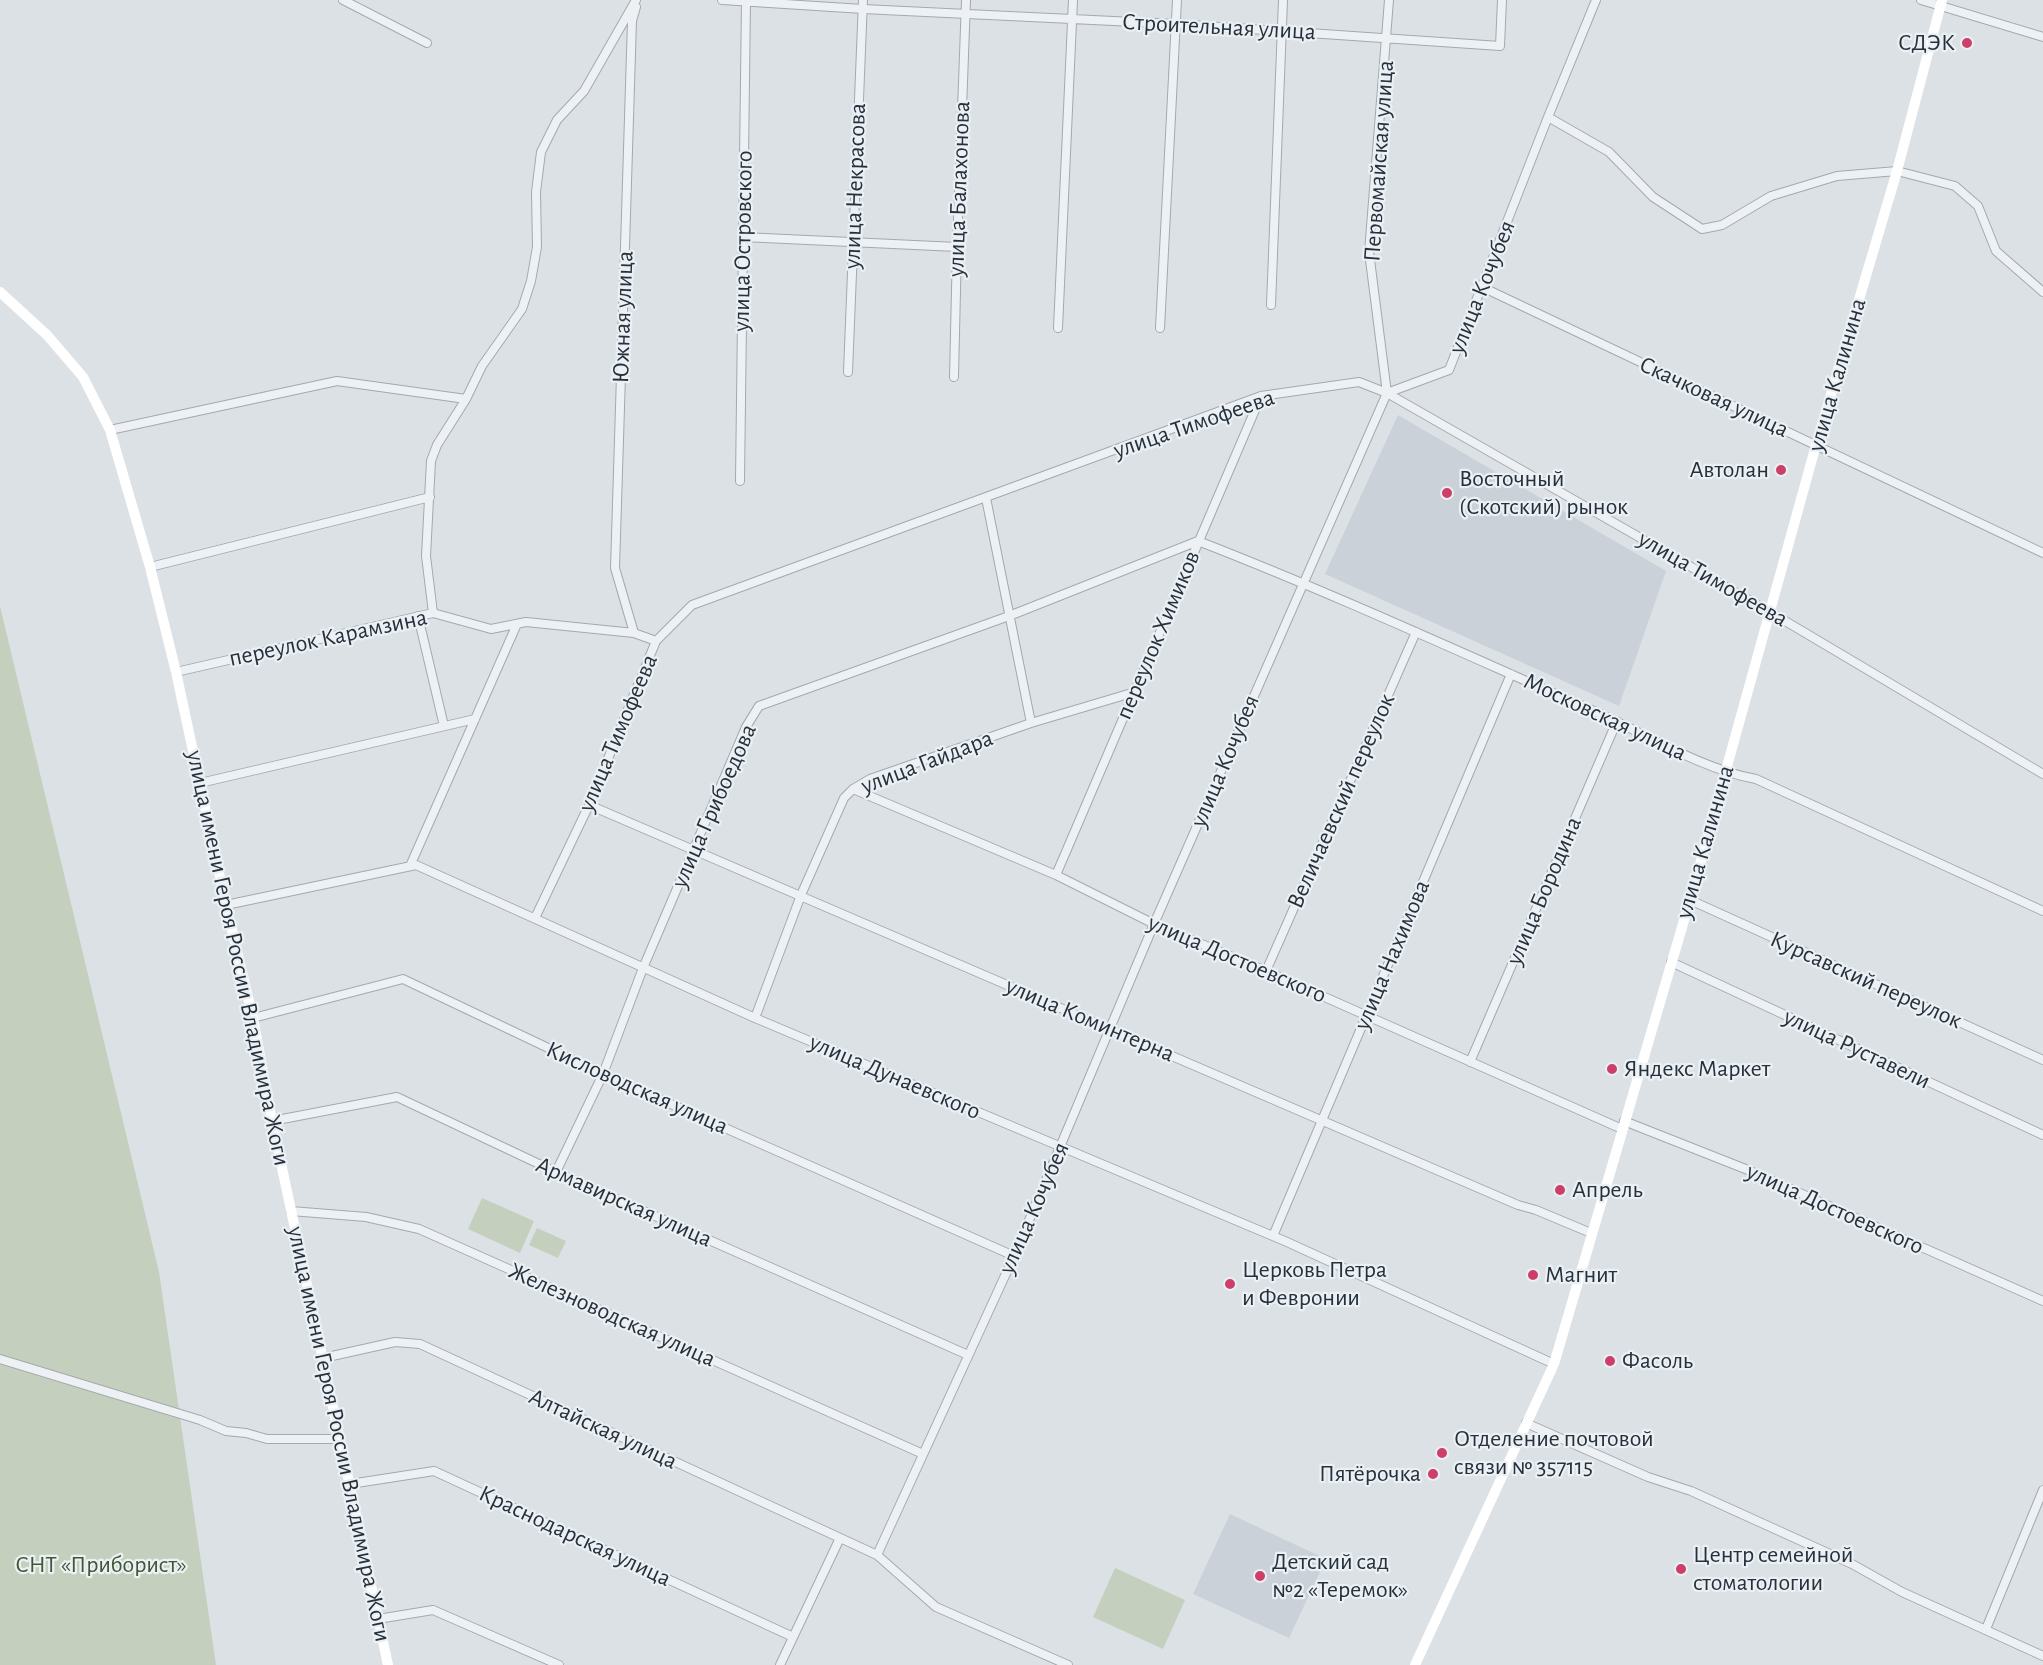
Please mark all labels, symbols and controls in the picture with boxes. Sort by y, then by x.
street label: Строительная улица [1121,8,1317,46]
place label: СДЭК [1898,29,1955,57]
marker: СДЭК [1960,36,1974,50]
street label: Первомайская улица [1358,59,1400,263]
street label: улица Балахонова [942,101,976,277]
street label: улица Некрасова [838,103,872,269]
street label: улица Островского [727,150,759,332]
street label: улица Кочубея [1442,216,1522,358]
street label: Южная улица [606,250,640,384]
street label: улица Калинина [1801,295,1873,455]
street label: Скачковая улица [1635,350,1793,444]
street label: улица Тимофеева [1110,383,1278,465]
place label: Автолан [1689,456,1769,484]
marker: Автолан [1774,463,1788,477]
place label: Восточный (Скотский) рынок [1459,465,1628,521]
marker: Восточный (Скотский) рынок [1440,486,1454,500]
street label: улица Тимофеева [1633,524,1793,634]
street label: переулок Химиков [1109,546,1207,724]
street label: переулок Карамзина [226,603,430,673]
street label: улица Тимофеева [572,650,664,816]
street label: Московская улица [1519,667,1691,767]
street label: Величаевский переулок [1281,689,1401,913]
street label: улица Кочубея [1184,690,1266,832]
street label: улица Грибоедова [665,720,763,892]
street label: улица Гайдара [857,724,997,800]
street label: улица имени Героя России Владимира Жоги [180,748,296,1168]
street label: улица Калинина [1669,762,1741,922]
street label: улица Бородина [1500,813,1588,969]
street label: улица Нахимова [1347,876,1437,1034]
street label: улица Достоевского [1143,908,1331,1010]
street label: Курсавский переулок [1766,925,1966,1035]
street label: улица Коминтерна [1001,971,1179,1069]
street label: улица Руставели [1779,1002,1935,1096]
street label: улица Дунаевского [805,1028,985,1126]
street label: Кисловодская улица [541,1035,733,1141]
place label: Яндекс Маркет [1624,1055,1770,1083]
marker: Яндекс Маркет [1605,1062,1619,1076]
street label: улица Кочубея [992,1138,1076,1278]
street label: Армавирская улица [531,1150,717,1254]
street label: улица Достоевского [1742,1157,1928,1261]
place label: Апрель [1572,1176,1643,1204]
marker: Апрель [1553,1183,1567,1197]
street label: улица имени Героя России Владимира Жоги [281,1224,397,1644]
street label: Железноводская улица [504,1256,720,1374]
place label: Церковь Петра и Февронии [1242,1256,1387,1312]
place label: Магнит [1545,1261,1617,1289]
marker: Магнит [1526,1268,1540,1282]
marker: Церковь Петра и Февронии [1223,1277,1237,1291]
place label: Фасоль [1622,1347,1693,1375]
marker: Фасоль [1603,1354,1617,1368]
street label: Алтайская улица [524,1382,682,1476]
place label: Отделение почтовой связи № 357115 [1454,1425,1654,1481]
marker: Отделение почтовой связи № 357115 [1435,1446,1449,1460]
place label: Пятёрочка [1319,1460,1421,1488]
marker: Пятёрочка [1426,1467,1440,1481]
street label: Краснодарская улица [474,1479,676,1593]
place label: Центр cемейной cтоматологии [1693,1541,1853,1597]
place label: Детский сад №2 «Теремок» [1272,1548,1408,1604]
park label: СНТ «Приборист» [15,1551,187,1579]
marker: Центр cемейной cтоматологии [1674,1562,1688,1576]
marker: Детский сад №2 «Теремок» [1253,1569,1267,1583]

